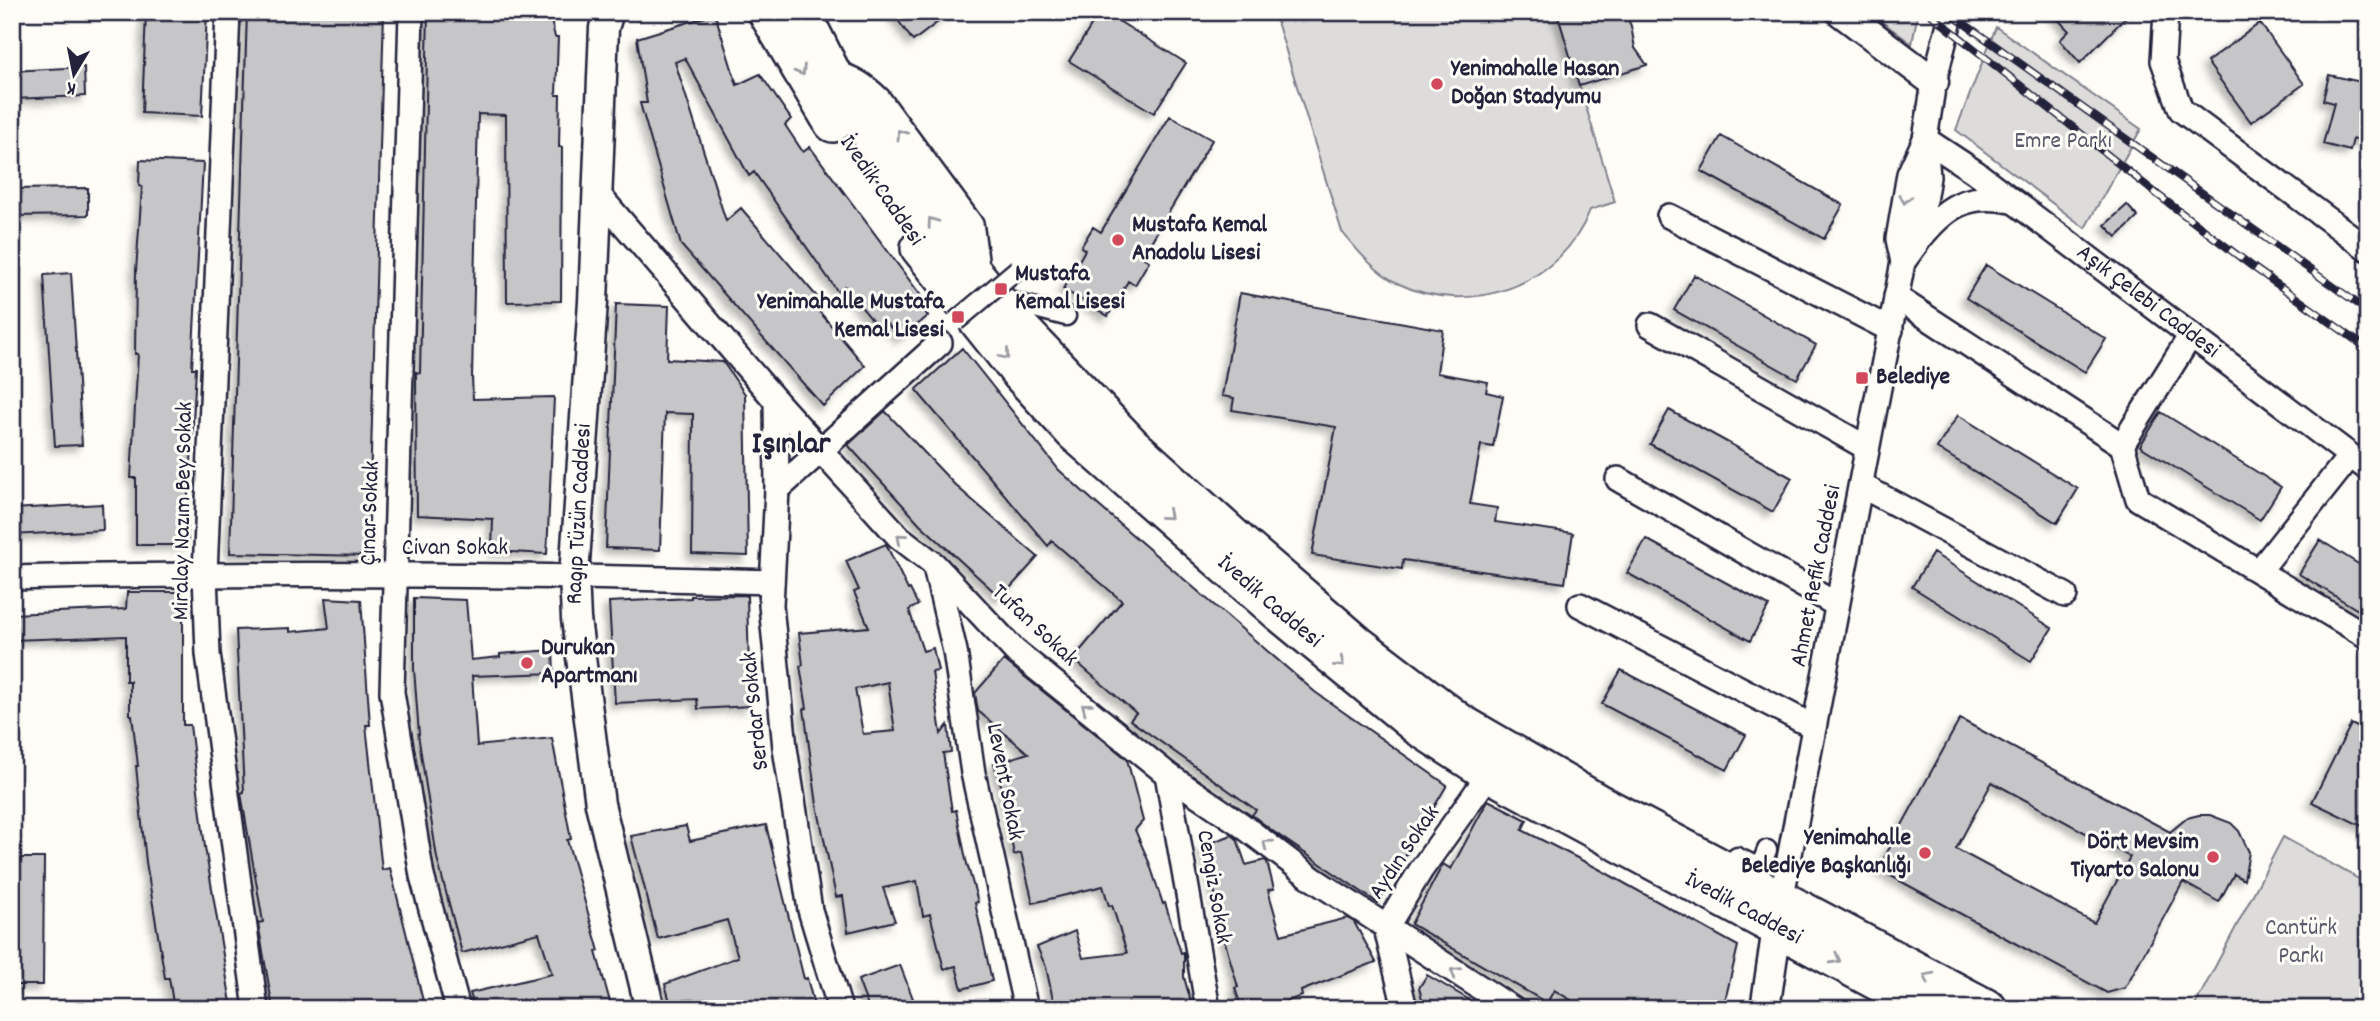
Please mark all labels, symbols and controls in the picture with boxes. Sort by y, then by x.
north arrow [38,38,108,108]
place label: Yenimahalle Hasan Doğan Stadyumu [1450,53,1619,115]
one-way arrow [793,64,806,77]
text: K [65,73,78,101]
marker: Yenimahalle Hasan Doğan Stadyumu [1429,76,1445,92]
park label: Emre Parkı [2014,125,2112,159]
street label: İvedik Caddesi [830,128,932,254]
one-way arrow [897,129,909,142]
one-way arrow [1898,193,1913,205]
place label: Mustafa Kemal Anadolu Lisesi [1132,209,1267,271]
one-way arrow [928,217,940,230]
marker: Mustafa Kemal Anadolu Lisesi [1110,232,1126,248]
street label: Aşık Çelebi Caddesi [2068,237,2226,368]
place label: Mustafa Kemal Lisesi [1015,258,1126,320]
marker: Mustafa Kemal Lisesi [993,281,1009,297]
place label: Yenimahalle Mustafa Kemal Lisesi [756,286,945,348]
marker: Yenimahalle Mustafa Kemal Lisesi [950,309,966,325]
one-way arrow [997,348,1010,360]
place label: Belediye [1876,361,1951,395]
marker: Belediye [1854,370,1870,386]
street label: Miralay Nazım Bey Sokak [165,401,203,621]
street label: Ragıp Tüzün Caddesi [558,423,602,605]
district label: Işınlar [752,423,832,469]
street label: Çınar Sokak [352,460,390,566]
street label: Ahmet Refik Caddesi [1783,482,1851,670]
one-way arrow [1158,507,1171,519]
street label: Civan Sokak [402,532,508,566]
one-way arrow [896,533,909,546]
street label: İvedik Caddesi [1209,547,1329,657]
street label: Tufan Sokak [983,577,1085,675]
place label: Durukan Apartmanı [541,632,637,694]
street label: Serdar Sokak [733,650,779,772]
marker: Durukan Apartmanı [519,655,535,671]
one-way arrow [1331,655,1344,667]
one-way arrow [1081,703,1093,716]
street label: Levent Sokak [976,721,1032,843]
street label: Aydın Sokak [1361,799,1449,907]
place label: Yenimahalle Belediye Başkanlığı [1741,822,1911,884]
place label: Dört Mevsim Tiyarto Salonu [2070,826,2199,888]
street label: Cengiz Sokak [1186,827,1240,947]
one-way arrow [1262,840,1275,853]
marker: Yenimahalle Belediye Başkanlığı [1917,845,1933,861]
marker: Dört Mevsim Tiyarto Salonu [2205,849,2221,865]
street label: İvedik Caddesi [1678,864,1808,955]
park label: Cantürk Parkı [2265,912,2337,974]
one-way arrow [1829,951,1842,965]
one-way arrow [1450,968,1463,981]
one-way arrow [1923,971,1935,985]

